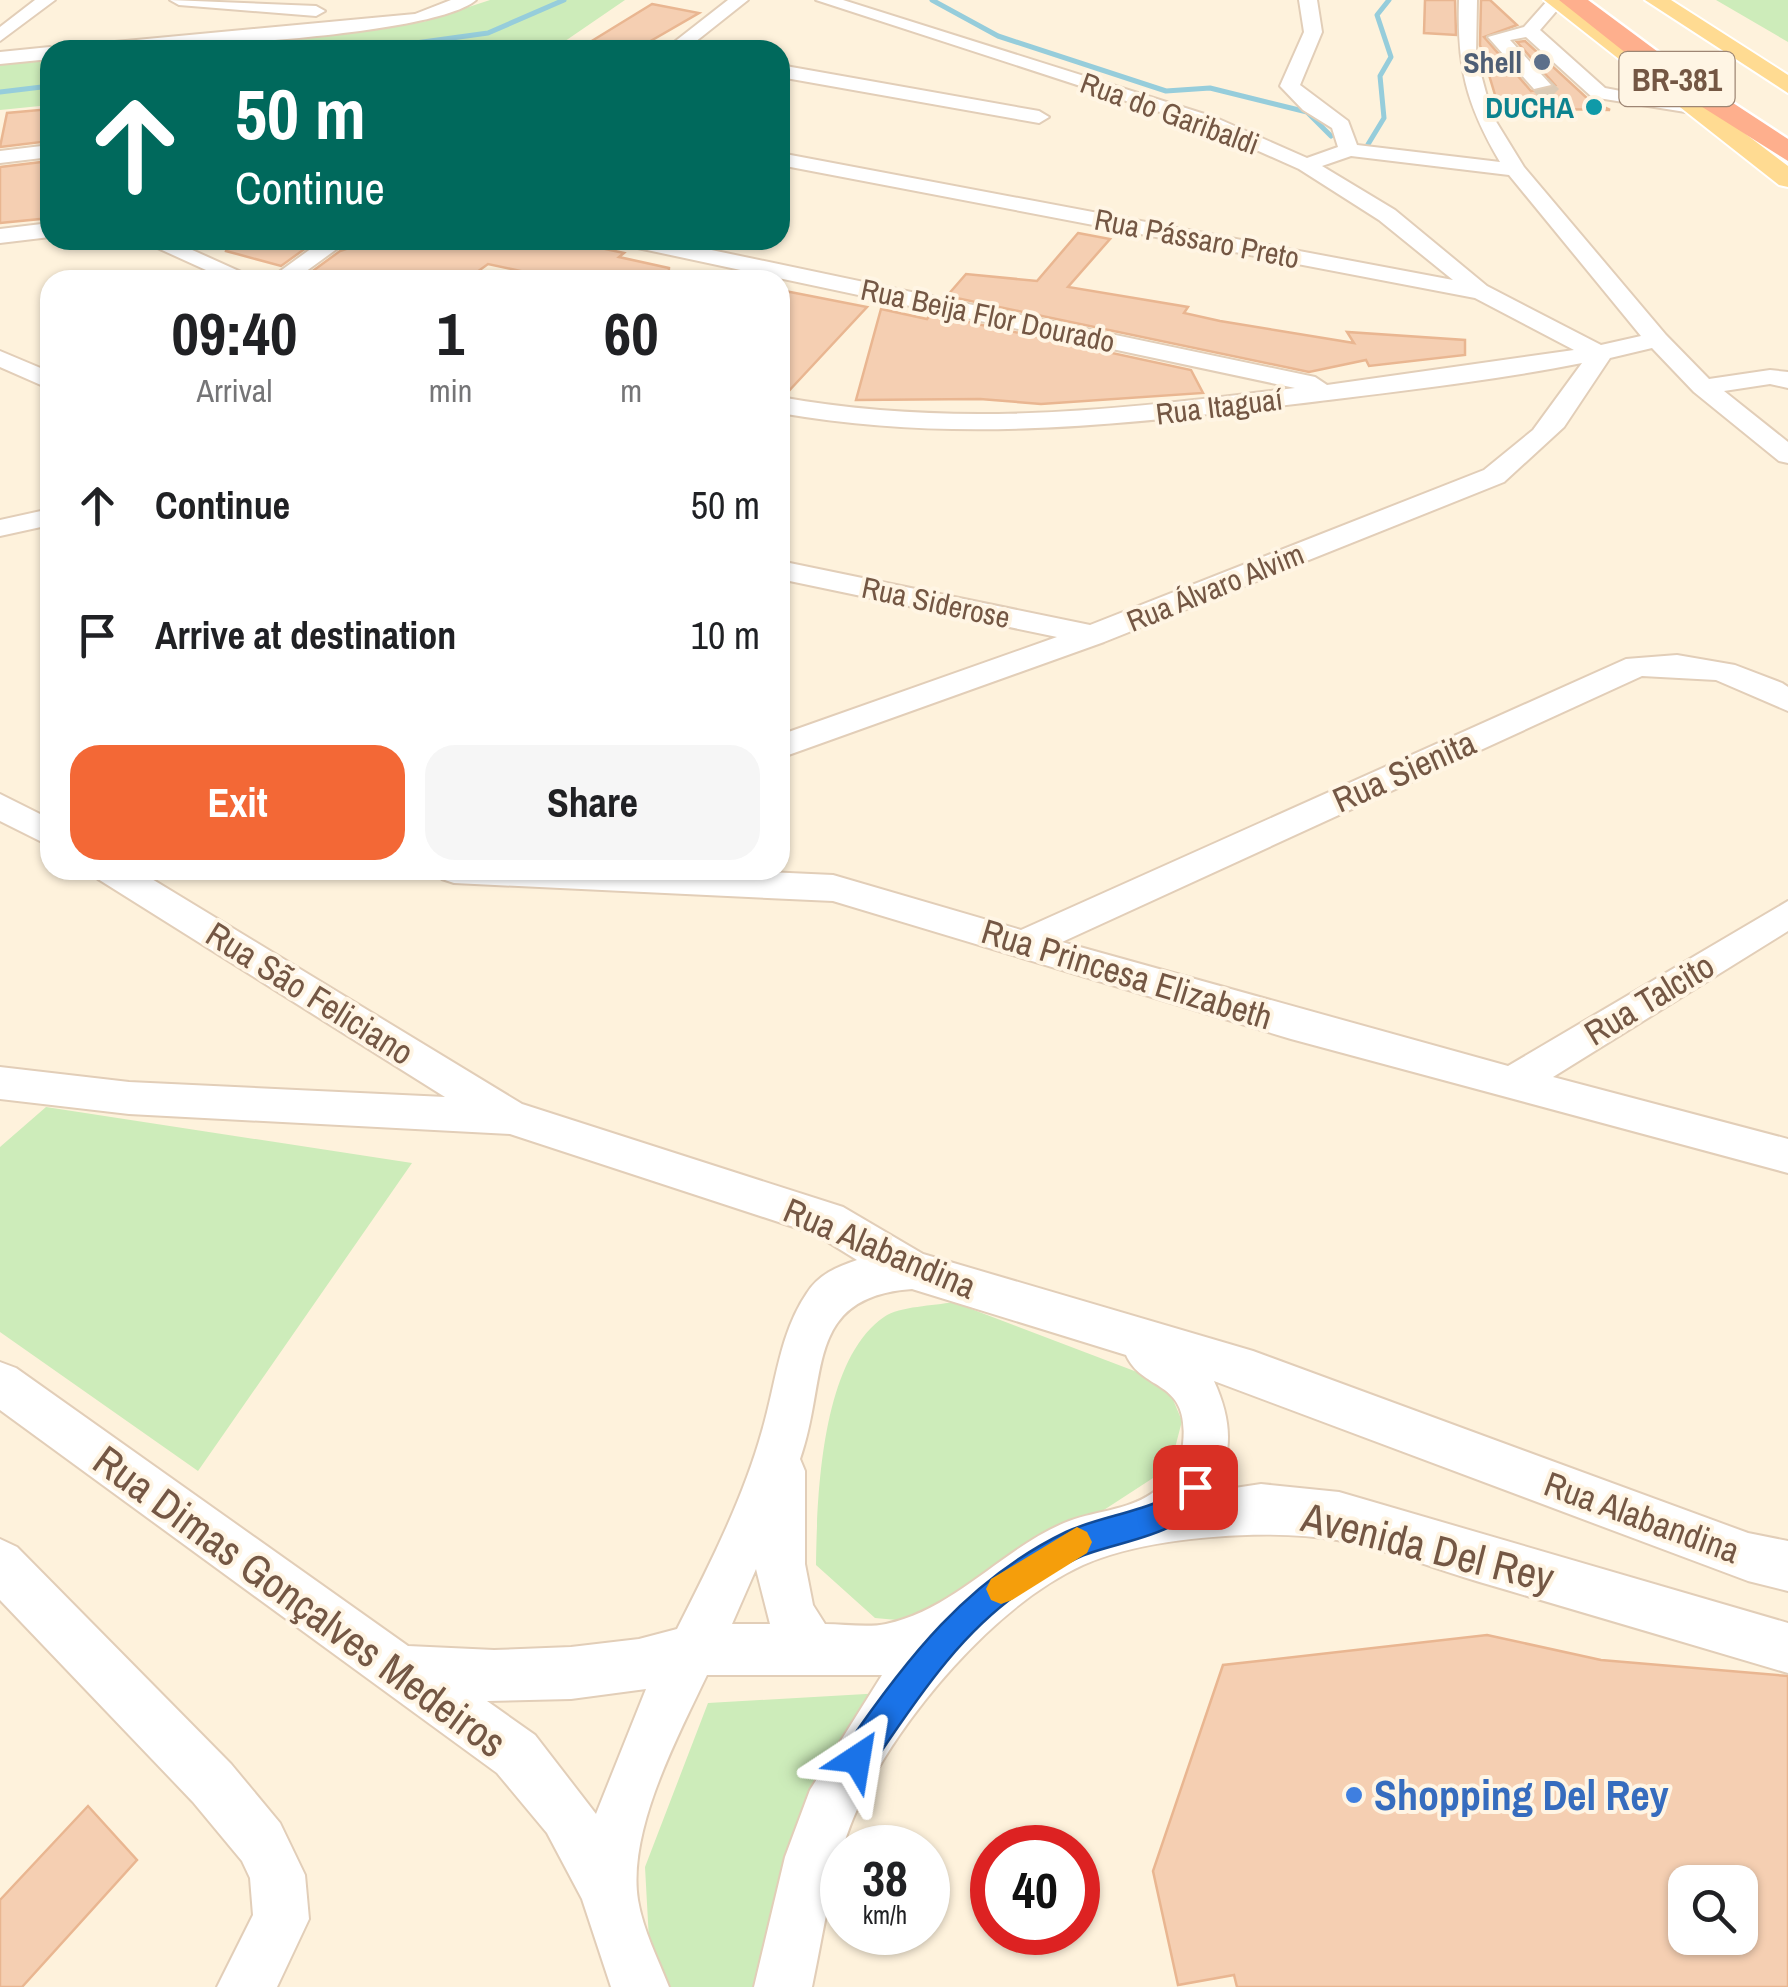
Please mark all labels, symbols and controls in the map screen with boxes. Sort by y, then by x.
place label: Shell [1463,42,1522,82]
marker: Shell [1531,51,1553,73]
road number: BR-381 [1620,52,1734,106]
street label: Rua do Garibaldi [1075,62,1265,164]
text: 50 m [235,67,366,161]
icon: ahead [70,80,200,210]
place label: DUCHA [1485,87,1574,127]
marker: DUCHA [1583,96,1605,118]
text: Continue [235,157,385,218]
street label: Rua Pássaro Preto [1091,199,1303,277]
street label: Rua Beija Flor Dourado [857,269,1119,361]
text: 09:40 [171,293,297,374]
text: 1 [437,293,464,374]
text: 60 [604,293,659,374]
text: Arrival [196,369,272,412]
text: min [429,369,472,412]
text: m [620,369,642,412]
street label: Rua Itaguaí [1153,378,1285,434]
icon: ahead [70,478,125,533]
text: Continue [155,480,290,531]
text: 50 m [691,480,760,531]
street label: Rua Álvaro Alvim [1121,533,1309,641]
street label: Rua Siderose [858,567,1014,637]
icon: arrive [70,608,125,663]
text: Arrive at destination [155,610,456,661]
text: 10 m [691,610,760,661]
street label: Rua Sienita [1325,719,1483,823]
button: Exit [70,745,405,860]
button: Share [425,745,760,860]
street label: Rua Princesa Elizabeth [976,907,1278,1041]
street label: Rua São Feliciano [197,910,423,1076]
street label: Rua Talcito [1575,942,1723,1056]
street label: Rua Alabandina [777,1186,983,1310]
street label: Rua Dimas Gonçalves Medeiros [82,1432,518,1770]
pin [1153,1445,1238,1530]
icon: arrive [1168,1460,1223,1515]
street label: Rua Alabandina [1538,1460,1746,1574]
street label: Avenida Del Rey [1295,1488,1560,1605]
position arrow [805,1707,909,1811]
place label: Shopping Del Rey [1374,1767,1669,1823]
marker: Shopping Del Rey [1343,1784,1365,1806]
speed limit sign: 40 [970,1825,1100,1955]
text: 38 [862,1844,908,1912]
map controls [1668,1865,1758,1955]
button: search [1668,1865,1758,1955]
text: km/h [863,1898,907,1932]

